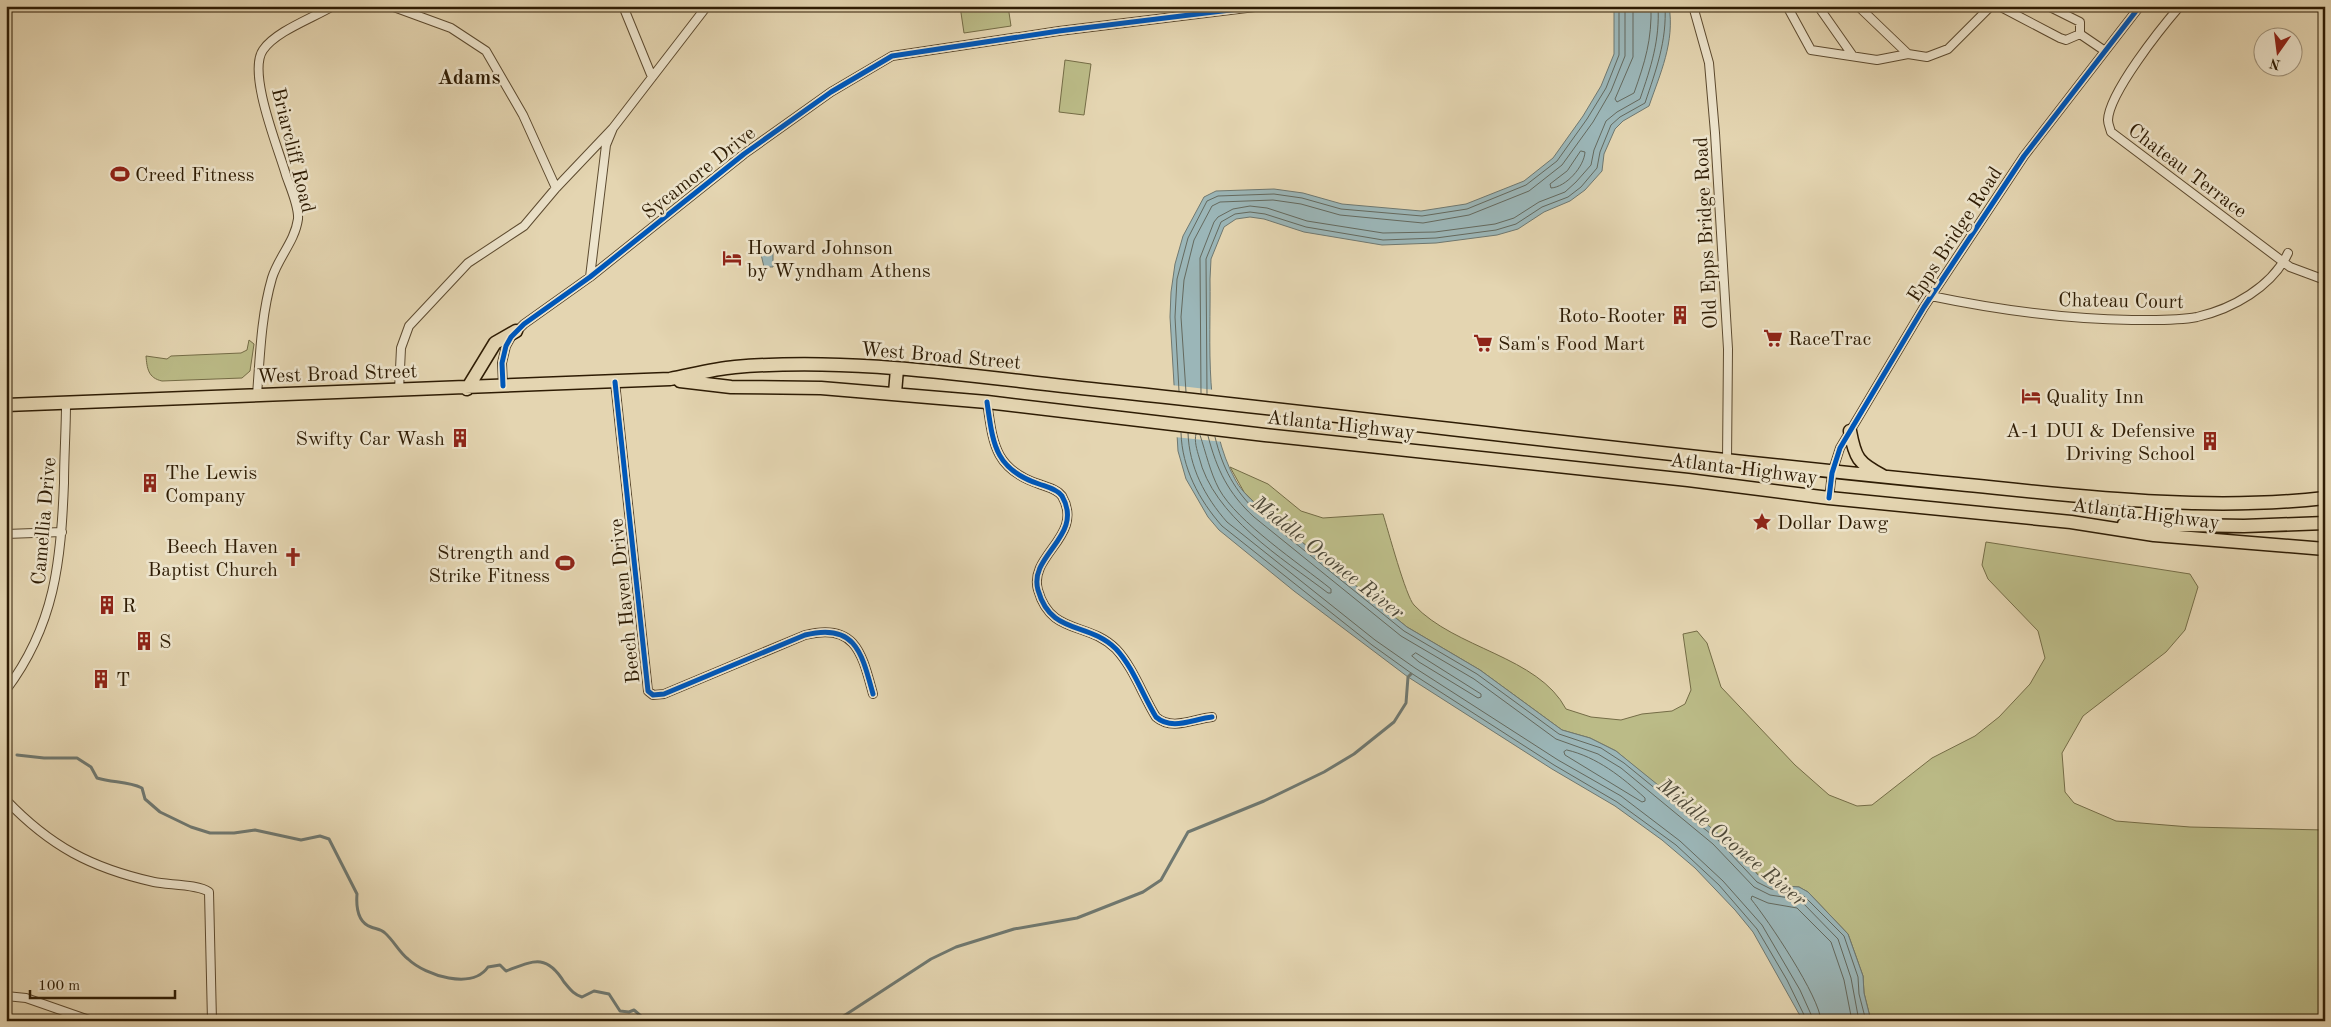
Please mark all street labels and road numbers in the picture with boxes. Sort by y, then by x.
street label: Briarcliff Road [267,86,317,215]
street label: Chateau Terrace [2124,121,2250,223]
street label: Sycamore Drive [639,123,760,224]
street label: Old Epps Bridge Road [1692,136,1722,329]
street label: Epps Bridge Road [1905,164,2007,306]
street label: Chateau Court [2058,291,2184,313]
street label: West Broad Street [860,340,1022,374]
street label: West Broad Street [256,362,418,388]
street label: Atlanta Highway [1266,408,1416,444]
street label: Atlanta Highway [1669,451,1819,489]
street label: Camellia Drive [29,456,61,586]
street label: Atlanta Highway [2071,496,2221,534]
street label: Beech Haven Drive [607,517,645,684]

